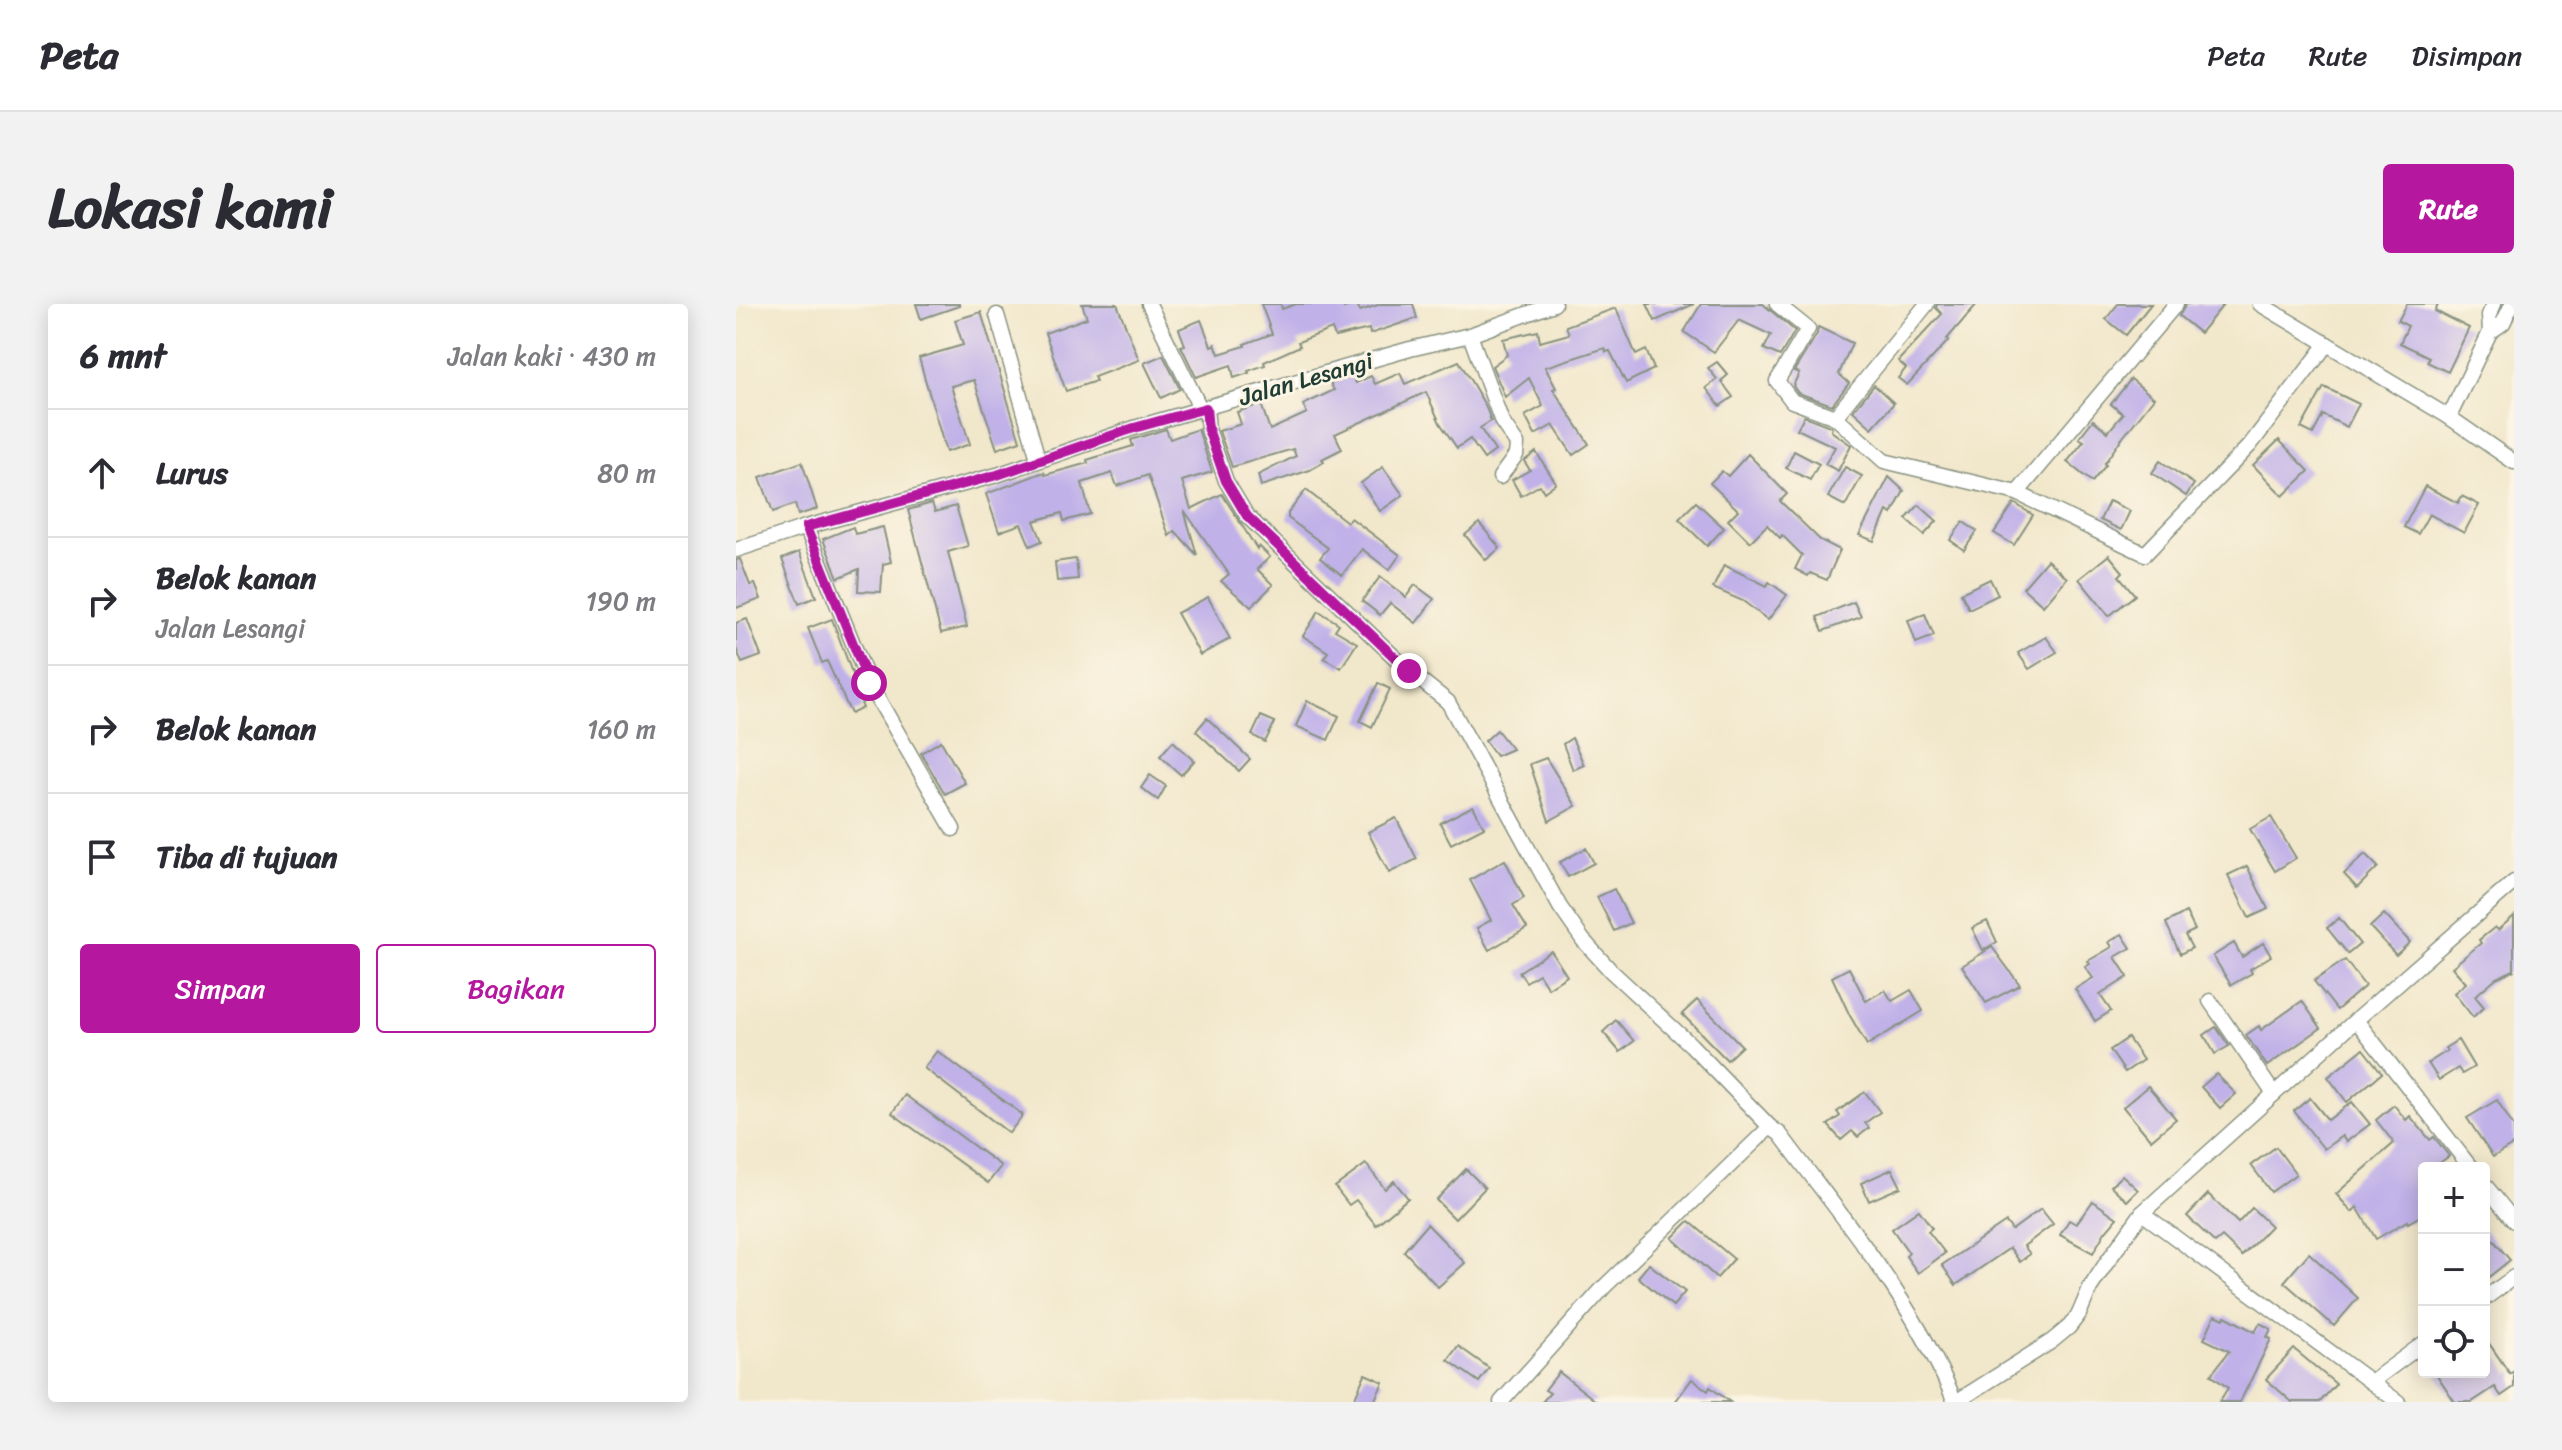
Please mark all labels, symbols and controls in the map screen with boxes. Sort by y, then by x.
text: Peta [40,22,118,89]
text: Peta [2207,31,2265,80]
text: Rute [2309,31,2367,80]
text: Disimpan [2411,31,2522,80]
text: Lokasi kami [48,159,332,258]
button: Rute [2383,164,2514,253]
text: 6 mnt [80,326,166,386]
text: Jalan kaki · 430 m [448,333,656,379]
street label: Jalan Lesangi [1233,339,1379,418]
text: Lurus [156,446,228,500]
text: 80 m [597,450,656,496]
icon: ahead [80,451,124,495]
text: Belok kanan [156,551,316,605]
text: 190 m [586,578,656,624]
icon: right [80,579,124,623]
text: Jalan Lesangi [156,605,305,651]
route end [1391,653,1427,689]
route start [851,665,887,701]
text: Belok kanan [156,702,316,756]
text: 160 m [587,706,656,752]
icon: right [80,707,124,751]
text: Tiba di tujuan [156,830,337,884]
icon: arrive [80,835,124,879]
button: Simpan [80,944,360,1033]
button: Bagikan [376,944,656,1033]
map controls [2418,1162,2490,1378]
button: + [2418,1162,2490,1234]
button: − [2418,1234,2490,1306]
button: locate [2418,1306,2490,1378]

